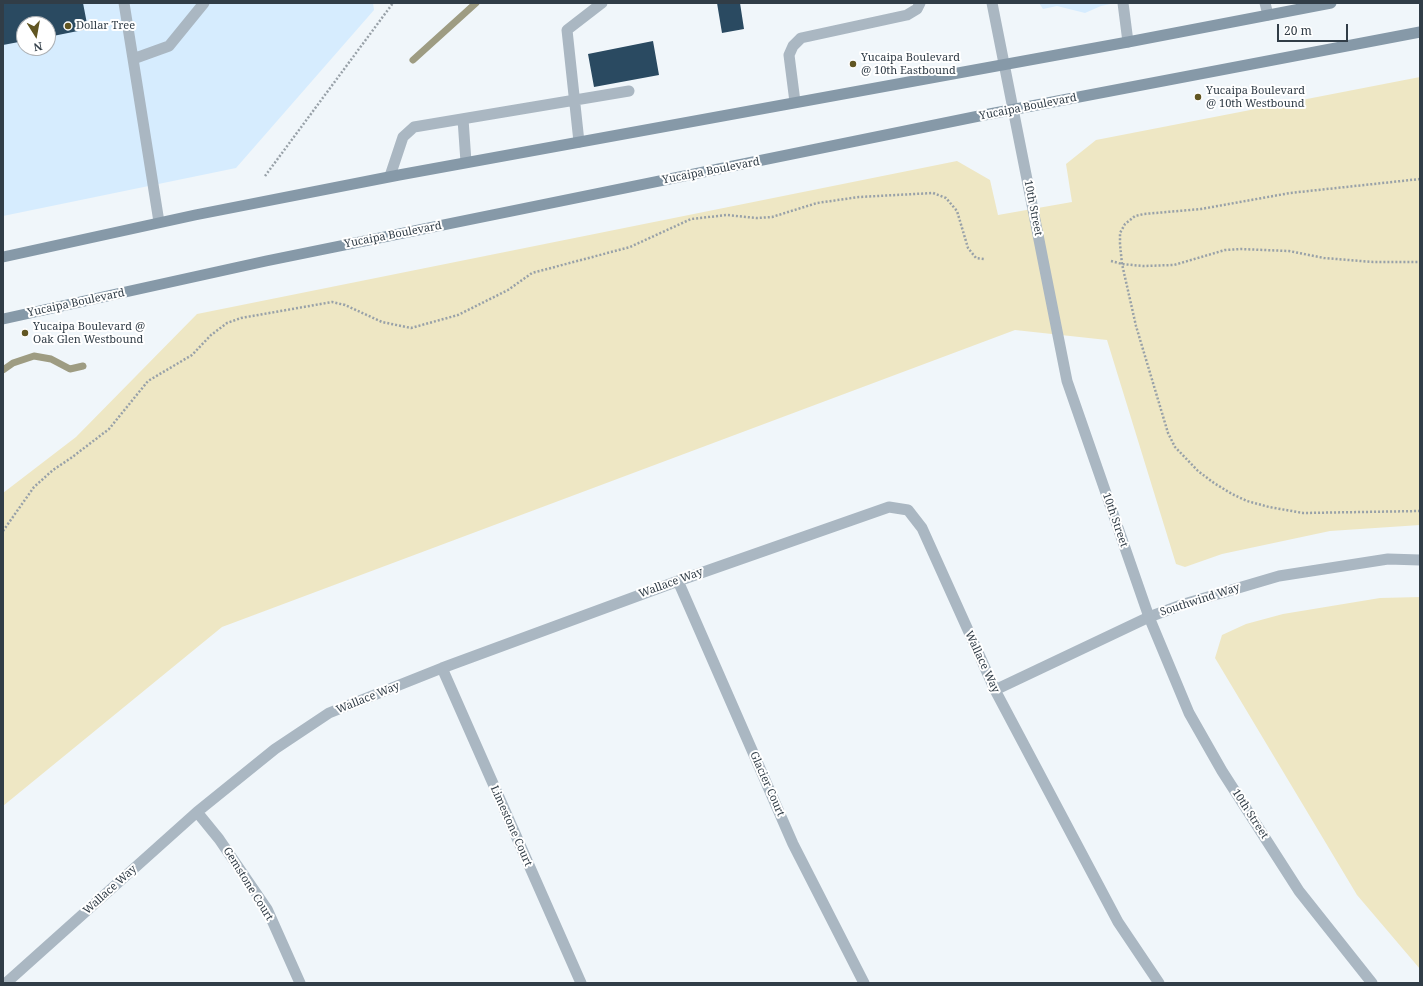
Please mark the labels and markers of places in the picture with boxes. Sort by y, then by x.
place label: Dollar Tree [76,19,135,33]
marker: Dollar Tree [63,21,73,31]
place label: Yucaipa Boulevard @ 10th Eastbound [861,51,960,77]
marker: Yucaipa Boulevard @ 10th Eastbound [848,59,858,69]
place label: Yucaipa Boulevard @ 10th Westbound [1206,84,1305,110]
marker: Yucaipa Boulevard @ 10th Westbound [1193,92,1203,102]
place label: Yucaipa Boulevard @ Oak Glen Westbound [33,320,145,346]
marker: Yucaipa Boulevard @ Oak Glen Westbound [20,328,30,338]

